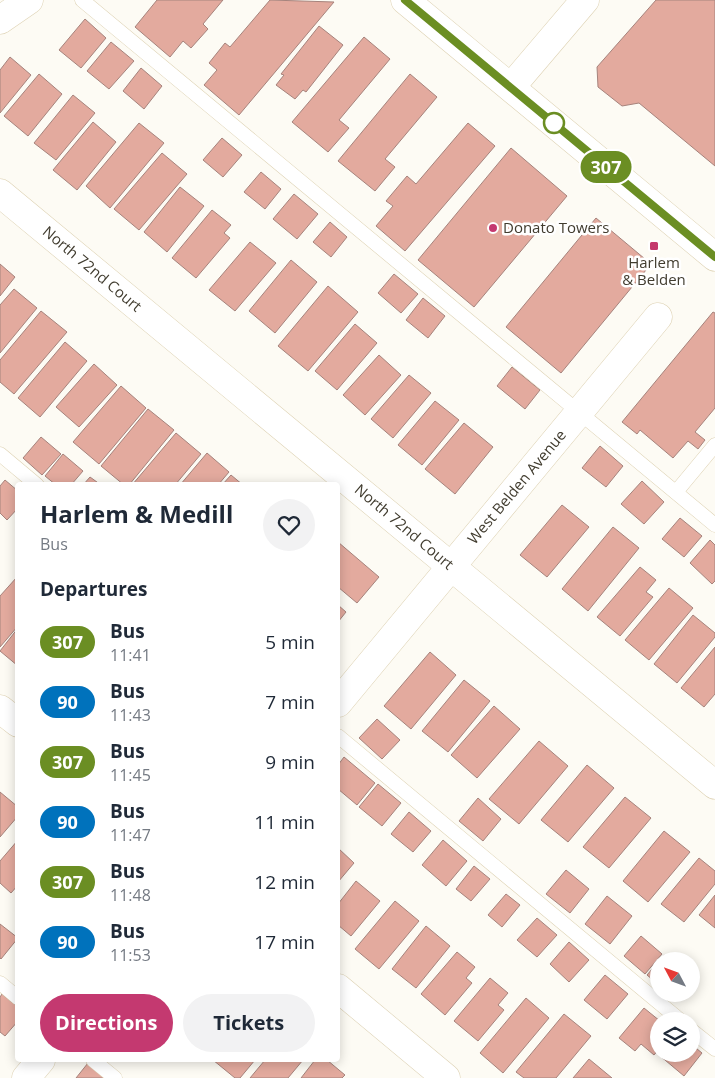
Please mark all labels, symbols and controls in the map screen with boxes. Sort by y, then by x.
unlabelled marker [543,112,565,134]
line badge: 307 [577,151,635,183]
text: 307 [591,155,621,179]
place label: Donato Towers [503,217,609,237]
street label: North 72nd Court [39,221,146,316]
marker: Donato Towers [487,222,499,234]
marker: Harlem & Belden [648,240,660,252]
place label: Harlem & Belden [622,252,686,289]
street label: West Belden Avenue [462,425,570,548]
street label: North 72nd Court [351,479,458,574]
text: Harlem & Medill [40,497,233,530]
button: heart [263,499,315,551]
text: Bus [40,533,68,555]
text: Departures [40,576,147,602]
text: Bus [110,618,145,644]
text: 5 min [265,629,315,655]
text: 307 [52,630,83,654]
text: 11:41 [110,644,151,666]
text: Bus [110,678,145,704]
text: 7 min [265,689,315,715]
text: 90 [57,690,78,714]
text: 11:43 [110,704,151,726]
text: Bus [110,738,145,764]
text: 9 min [265,749,315,775]
text: 307 [52,750,83,774]
text: 11:45 [110,764,151,786]
text: Bus [110,798,145,824]
text: 11 min [254,809,315,835]
text: 90 [57,810,78,834]
text: 11:47 [110,824,151,846]
text: Bus [110,858,145,884]
text: 12 min [254,869,315,895]
text: 307 [52,870,83,894]
text: 11:48 [110,884,151,906]
text: Bus [110,918,145,944]
text: 17 min [254,929,315,955]
text: 90 [57,930,78,954]
text: 11:53 [110,944,151,966]
north arrow [650,952,700,1002]
map controls [650,952,700,1062]
button: Directions [40,994,173,1052]
button: Tickets [183,994,315,1052]
button: layers [650,1012,700,1062]

